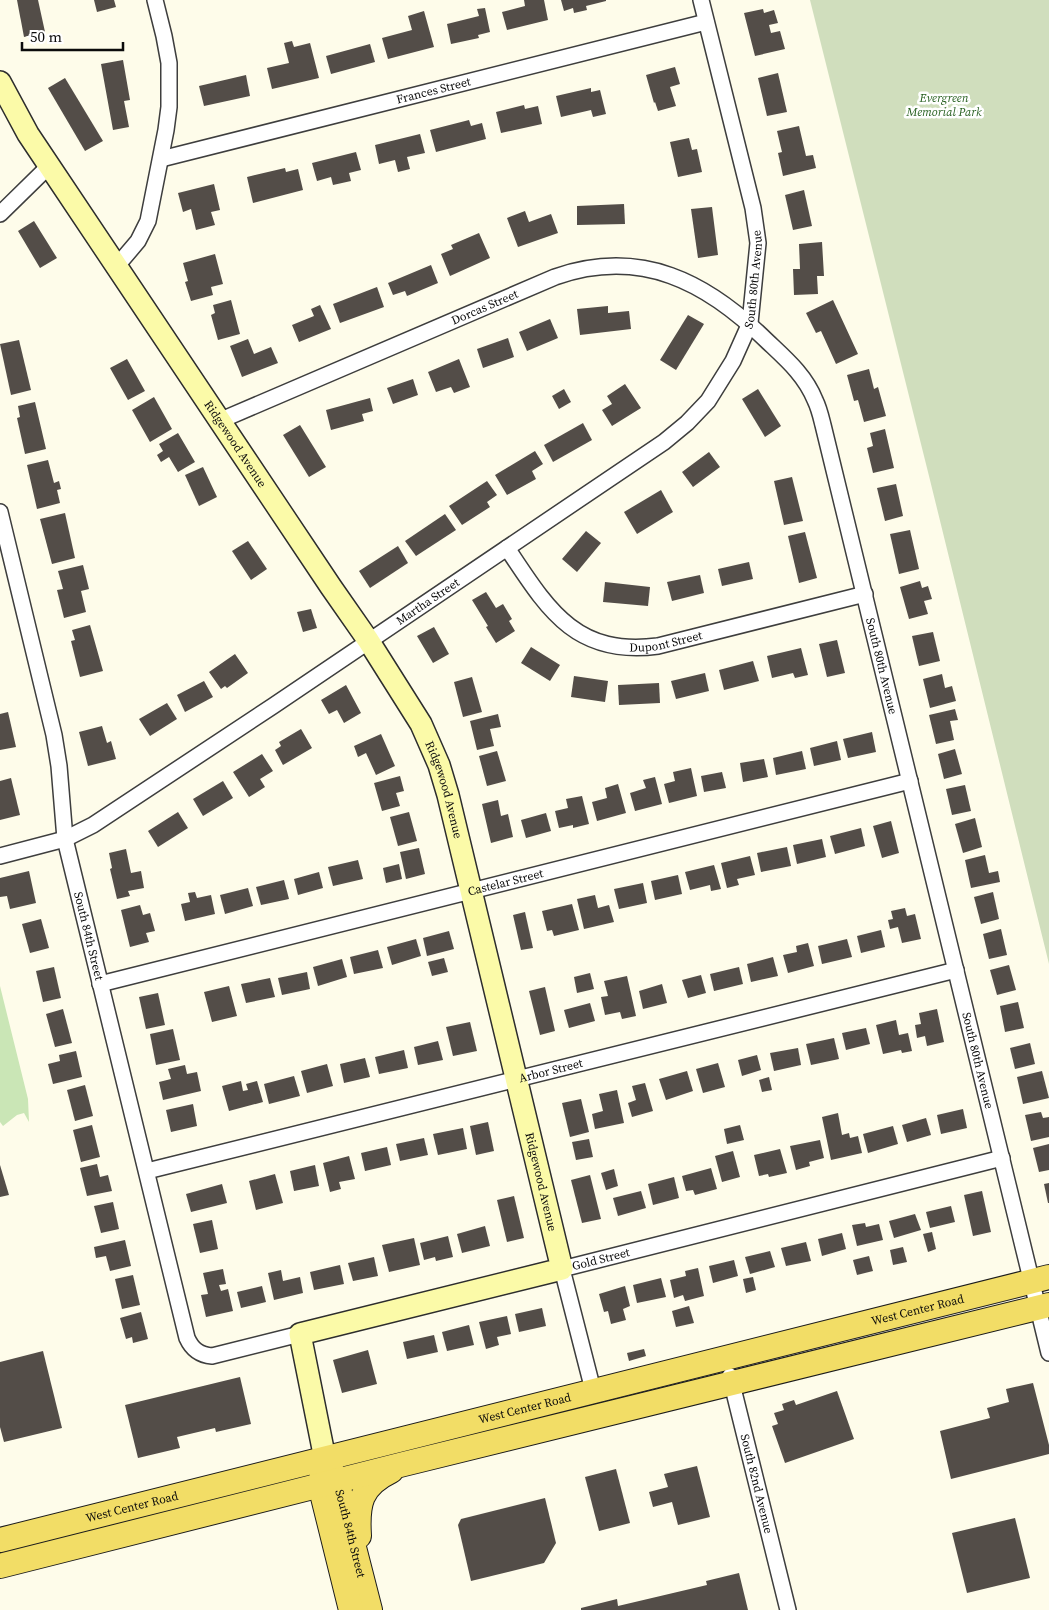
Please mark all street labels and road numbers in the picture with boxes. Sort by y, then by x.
street label: Frances Street [395,73,472,108]
street label: South 80th Avenue [740,229,766,331]
street label: Dorcas Street [449,286,521,329]
street label: Ridgewood Avenue [201,397,270,491]
street label: Martha Street [393,574,463,629]
street label: South 80th Avenue [862,616,901,716]
street label: Dupont Street [629,627,704,656]
street label: Ridgewood Avenue [421,738,466,840]
street label: Castelar Street [466,865,545,900]
street label: South 84th Street [70,890,107,982]
street label: South 80th Avenue [958,1011,997,1110]
street label: Arbor Street [517,1055,584,1086]
street label: Ridgewood Avenue [521,1131,561,1233]
street label: Gold Street [570,1244,631,1274]
street label: West Center Road [870,1291,966,1329]
street label: West Center Road [477,1389,573,1428]
street label: South 82nd Avenue [737,1432,777,1535]
street label: West Center Road [84,1488,180,1526]
street label: South 84th Street [331,1488,369,1579]

